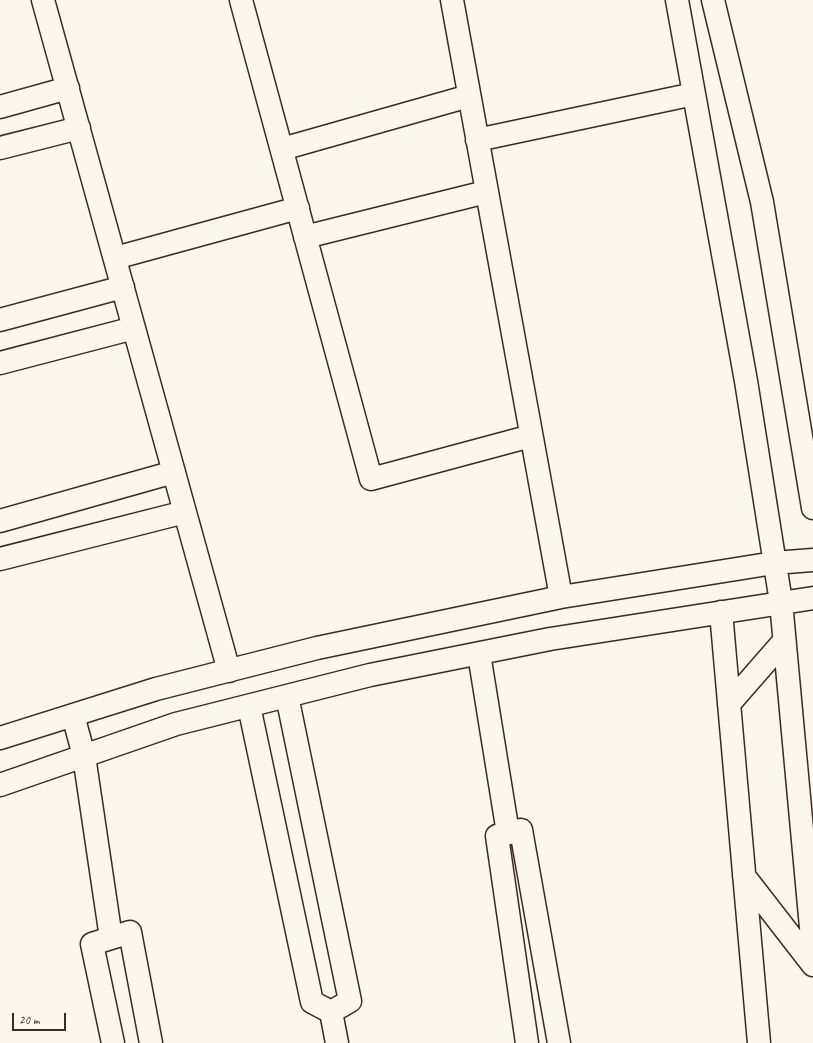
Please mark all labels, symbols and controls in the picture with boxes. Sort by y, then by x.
scale bar [14,1005,68,1031]
text: 20 m [19,1012,39,1028]

